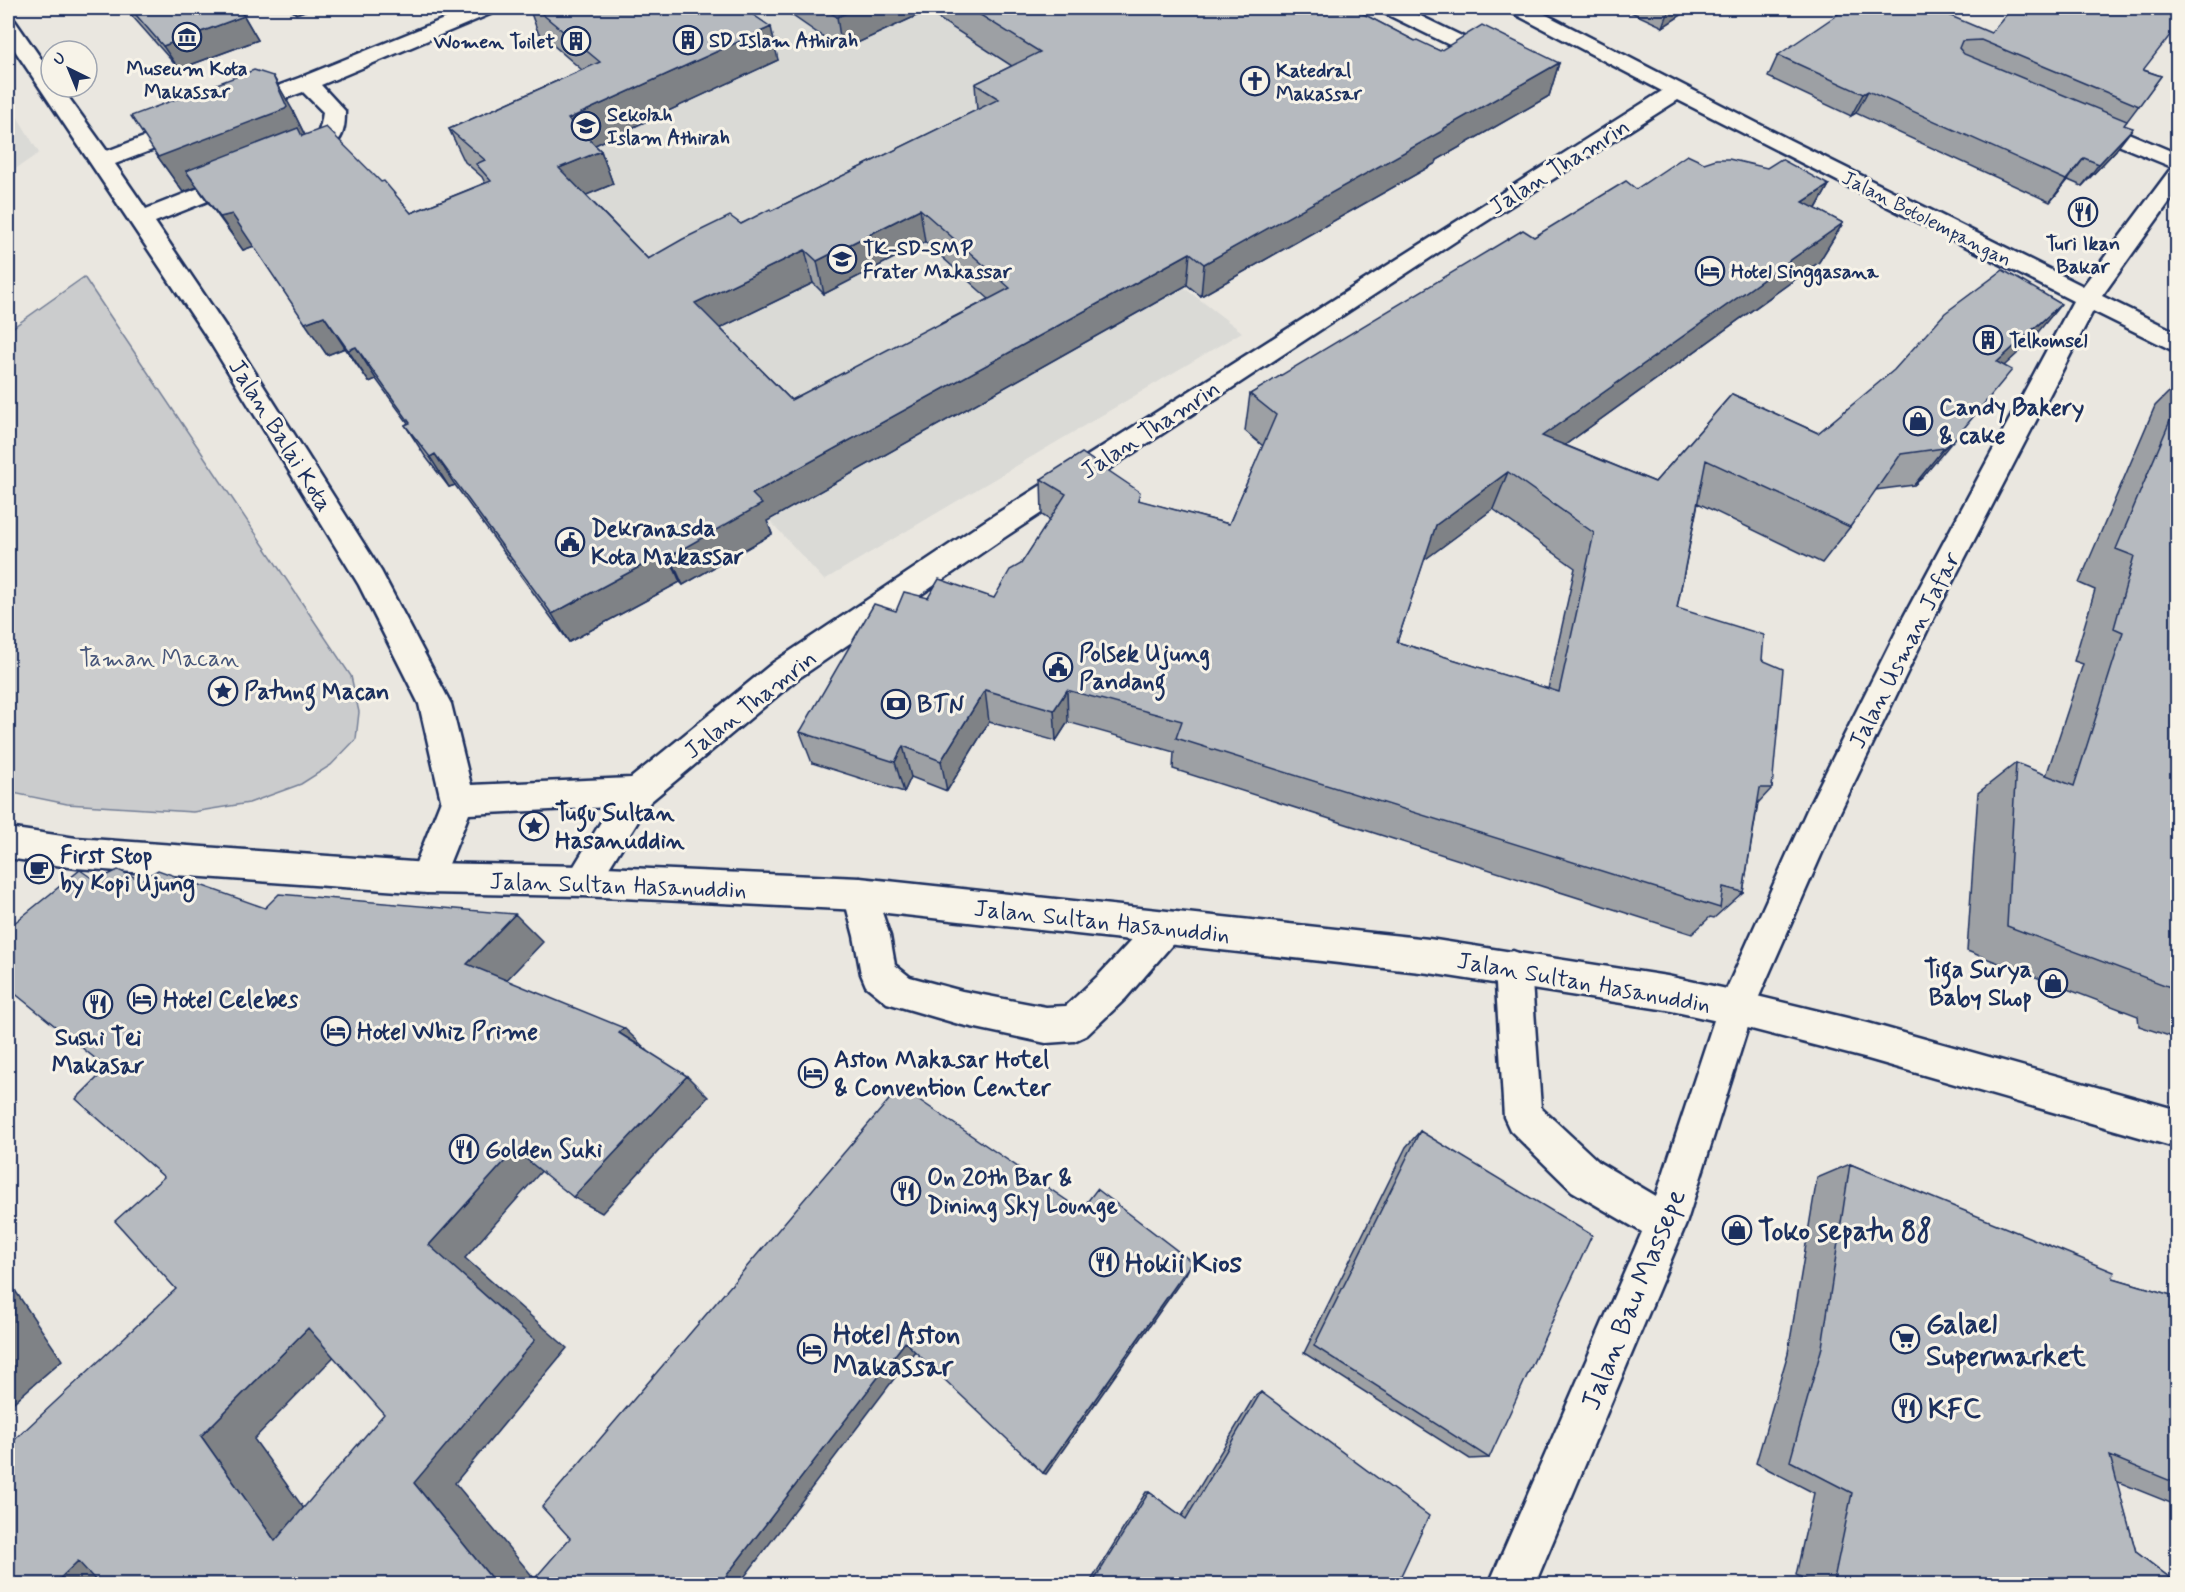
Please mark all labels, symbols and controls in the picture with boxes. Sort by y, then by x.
museum icon: Museum Kota Makassar [171,21,203,53]
building icon: SD Islam Athirah [672,24,704,56]
building icon: Women Toilet [560,25,592,57]
place label: SD Islam Athirah [709,28,858,55]
place label: Women Toilet [433,29,556,56]
north arrow [39,39,99,99]
text: U [49,48,71,70]
place label: Museum Kota Makassar [126,56,248,106]
place label: Katedral Makassar [1276,58,1363,108]
church icon: Katedral Makassar [1239,65,1271,97]
place label: Sekolah Islam Athirah [607,102,730,152]
school or university icon: Sekolah Islam Athirah [570,110,602,142]
street label: Jalan Thamrin [1484,112,1636,223]
street label: Jalan Botolempangan [1837,165,2016,274]
restaurant icon: Turi Ikan Bakar [2067,196,2099,228]
place label: Turi Ikan Bakar [2046,231,2120,281]
place label: TK-SD-SMP Frater Makassar [863,236,1012,286]
school or university icon: TK-SD-SMP Frater Makassar [826,243,858,275]
hotel icon: Hotel Singgasana [1694,255,1726,287]
place label: Hotel Singgasana [1731,259,1879,288]
building icon: Telkomsel [1972,324,2004,356]
place label: Telkomsel [2009,328,2088,355]
street label: Jalan Balai Kota [220,354,339,518]
street label: Jalan Thamrin [1075,374,1227,487]
place label: Candy Bakery & cake [1939,393,2084,452]
shop icon: Candy Bakery & cake [1902,405,1934,437]
place label: Dekranasda Kota Makassar [591,514,744,573]
public building icon: Dekranasda Kota Makassar [554,526,586,558]
street label: Jalan Usman Jafar [1842,546,1969,754]
place label: Polsek Ujung Pandang [1079,639,1210,701]
park label: Taman Macan [79,644,239,675]
street label: Jalan Thamrin [678,644,824,767]
public building icon: Polsek Ujung Pandang [1042,651,1074,683]
place icon: Patung Macan [207,675,239,707]
place label: Patung Macan [244,677,390,711]
bank icon: BTN [880,688,912,720]
place label: BTN [917,690,965,721]
place label: Tugu Sultan Hasanuddin [555,798,685,857]
place icon: Tugu Sultan Hasanuddin [518,810,550,842]
place label: First Stop by Kopi Ujung [60,841,195,903]
cafe icon: First Stop by Kopi Ujung [23,853,55,885]
street label: Jalan Sultan Hasanuddin [489,867,747,906]
street label: Jalan Sultan Hasanuddin [972,894,1231,951]
street label: Jalan Sultan Hasanuddin [1454,946,1713,1021]
place label: Tiga Surya Baby Shop [1924,955,2032,1014]
shop icon: Tiga Surya Baby Shop [2037,967,2069,999]
hotel icon: Hotel Celebes [126,983,158,1015]
place label: Hotel Celebes [163,985,299,1016]
restaurant icon: Sushi Tei Makasar [82,988,114,1020]
hotel icon: Hotel Whiz Prime [320,1015,352,1047]
place label: Hotel Whiz Prime [357,1017,538,1048]
place label: Sushi Tei Makasar [52,1023,144,1082]
place label: Aston Makasar Hotel & Convention Center [834,1045,1052,1104]
hotel icon: Aston Makasar Hotel & Convention Center [797,1057,829,1089]
restaurant icon: Golden Suki [448,1133,480,1165]
place label: Golden Suki [485,1135,603,1166]
place label: On 20th Bar & Dining Sky Lounge [927,1163,1118,1223]
restaurant icon: On 20th Bar & Dining Sky Lounge [890,1175,922,1207]
street label: Jalan Bau Massepe [1573,1184,1696,1416]
shop icon: Toko sepatu 88 [1721,1214,1753,1246]
place label: Toko sepatu 88 [1758,1214,1932,1251]
restaurant icon: Hokii Kios [1088,1246,1120,1278]
place label: Hokii Kios [1125,1246,1243,1283]
place label: Galael Supermarket [1926,1307,2086,1376]
place label: Hotel Aston Makassar [833,1317,960,1386]
supermarket icon: Galael Supermarket [1889,1323,1921,1355]
hotel icon: Hotel Aston Makassar [796,1333,828,1365]
restaurant icon: KFC [1891,1392,1923,1424]
place label: KFC [1928,1392,1981,1429]

